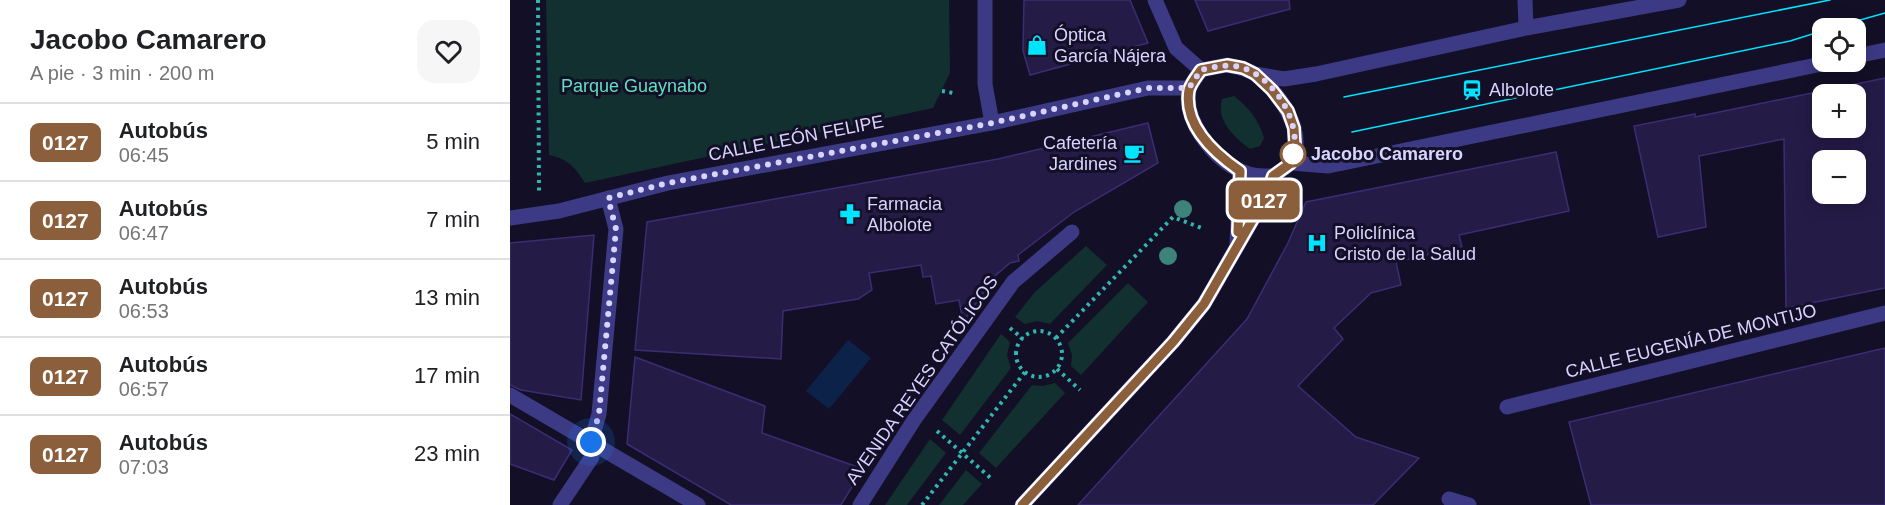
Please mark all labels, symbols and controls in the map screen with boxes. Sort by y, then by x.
map controls [1812,18,1866,204]
button: locate [1812,18,1866,72]
button: heart [417,20,480,83]
text: Jacobo Camarero [30,24,267,55]
place label: Óptica García Nájera [1054,24,1167,66]
shop icon: Óptica García Nájera [1025,33,1049,57]
text: A pie · 3 min · 200 m [30,62,215,84]
park label: Parque Guaynabo [561,76,707,96]
station icon: Albolote [1460,78,1484,102]
place label: Albolote [1489,80,1554,100]
button: + [1812,84,1866,138]
street label: CALLE LEÓN FELIPE [706,110,885,165]
text: Autobús [119,118,208,143]
text: 5 min [426,129,480,154]
text: 0127 [42,131,89,154]
place label: Cafetería Jardines [1043,133,1118,174]
cafe icon: Cafetería Jardines [1122,141,1146,165]
marker: Jacobo Camarero [1280,141,1306,167]
text: 06:45 [119,144,169,166]
place label: Jacobo Camarero [1311,144,1463,164]
button: − [1812,150,1866,204]
line badge: 0127 [1222,180,1306,220]
text: 0127 [1241,189,1287,212]
place label: Farmacia Albolote [867,194,943,235]
text: Autobús [119,196,208,221]
pharmacy icon: Farmacia Albolote [838,202,862,226]
text: 7 min [426,207,480,232]
text: 0127 [42,209,89,232]
text: 06:47 [119,222,169,244]
place label: Policlínica Cristo de la Salud [1334,223,1476,264]
hospital icon: Policlínica Cristo de la Salud [1305,231,1329,255]
street label: AVENIDA REYES CATÓLICOS [841,271,1002,488]
text: Autobús [119,274,208,299]
text: 13 min [414,285,480,310]
text: 0127 [42,287,89,310]
text: 06:53 [119,300,169,322]
street label: CALLE EUGENÍA DE MONTIJO [1563,300,1819,382]
text: Autobús [119,352,208,377]
text: 17 min [414,363,480,388]
text: 0127 [42,365,89,388]
text: 06:57 [119,378,169,400]
your location [576,427,606,457]
text: Autobús [119,430,208,455]
text: 23 min [414,441,480,466]
text: 0127 [42,443,89,466]
text: 07:03 [119,456,169,478]

